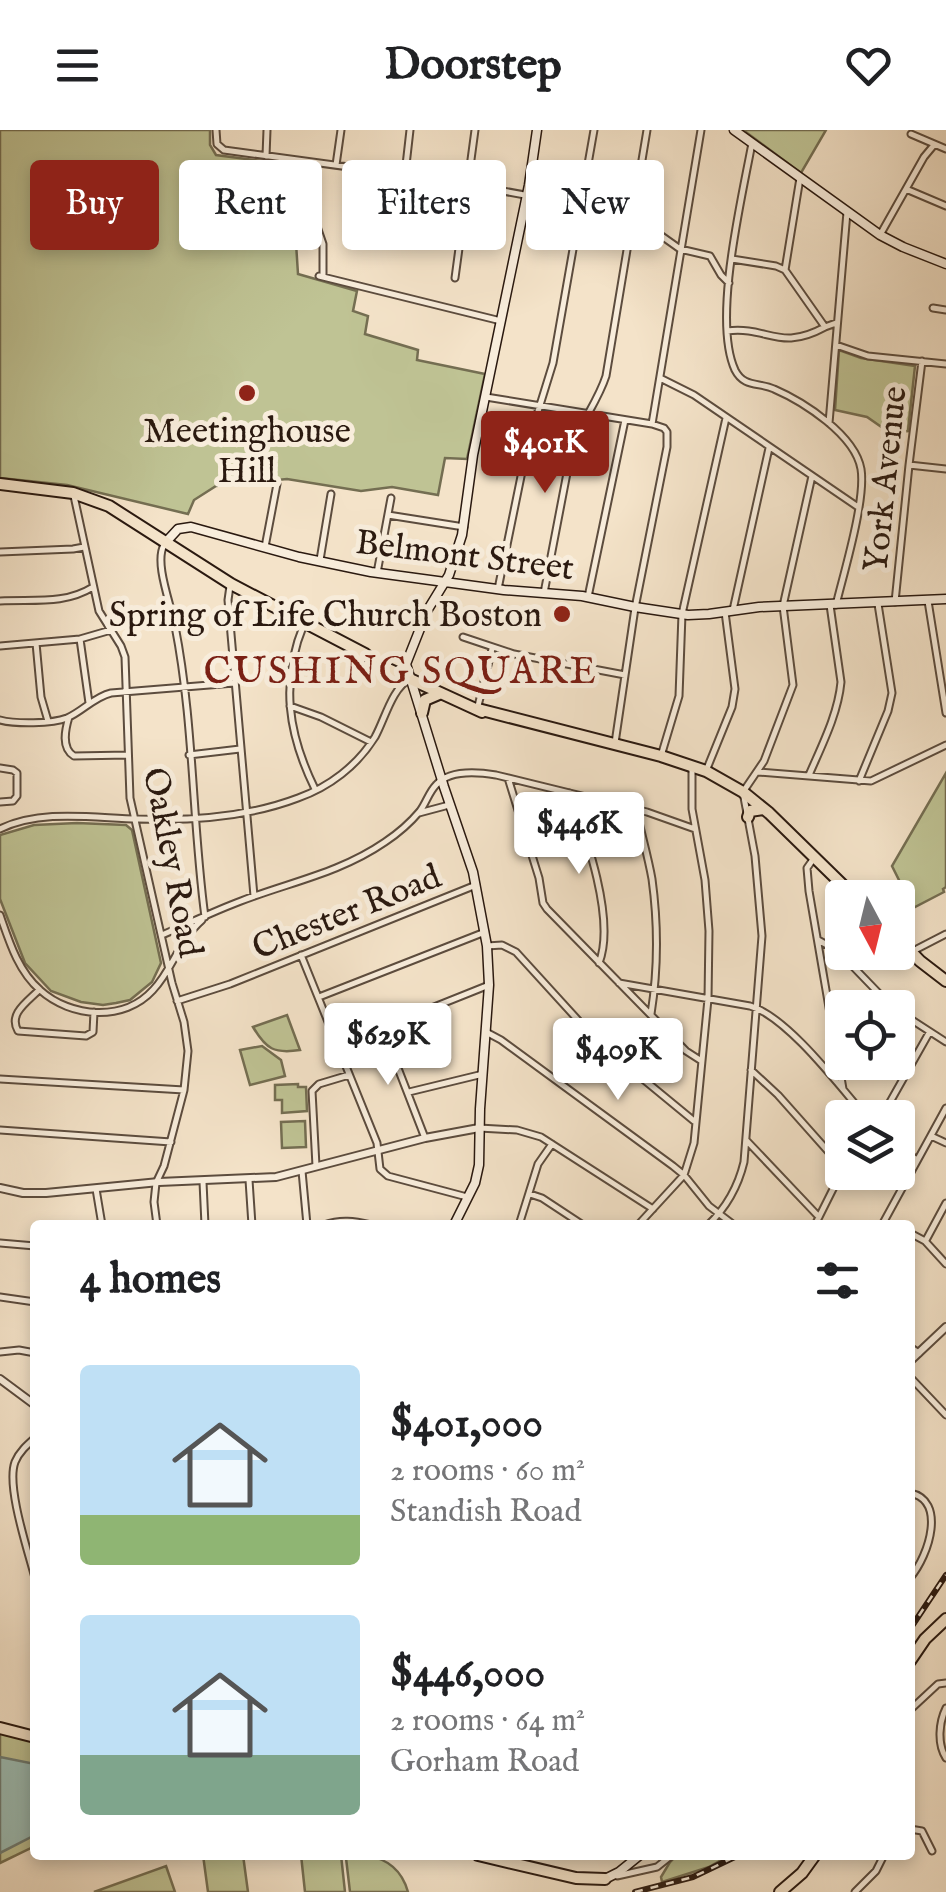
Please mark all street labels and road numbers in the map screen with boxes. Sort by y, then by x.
street label: York Avenue [854,384,919,574]
street label: Belmont Street [353,521,576,592]
street label: Oakley Road [131,764,212,961]
street label: Chester Road [246,855,448,972]

